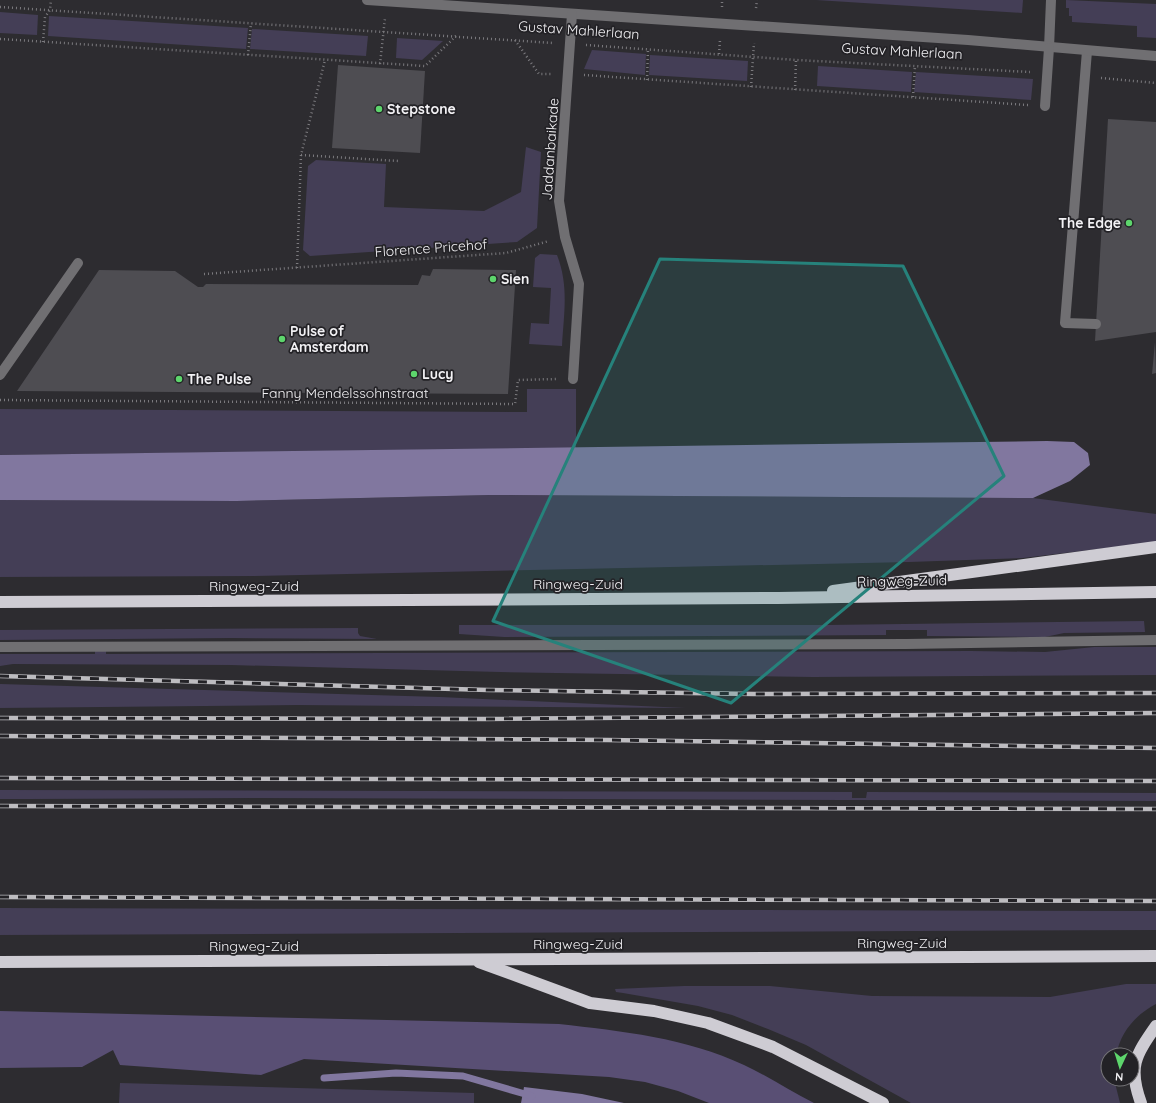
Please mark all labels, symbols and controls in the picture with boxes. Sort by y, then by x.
street label: Gustav Mahlerlaan [518,17,640,43]
street label: Gustav Mahlerlaan [841,39,963,63]
street label: Jaddanbaikade [537,97,563,201]
place label: Stepstone [387,100,456,118]
marker: Stepstone [374,104,384,114]
place label: The Edge [1058,214,1121,232]
marker: The Edge [1124,218,1134,228]
street label: Florence Pricehof [374,235,488,261]
place label: Sien [501,270,529,288]
marker: Sien [488,274,498,284]
place label: Pulse of Amsterdam [290,322,369,356]
marker: Pulse of Amsterdam [277,334,287,344]
place label: Lucy [422,365,454,383]
marker: Lucy [409,369,419,379]
place label: The Pulse [187,370,252,388]
marker: The Pulse [174,374,184,384]
street label: Fanny Mendelssohnstraat [261,384,429,402]
street label: Ringweg-Zuid [857,571,947,591]
street label: Ringweg-Zuid [533,575,623,593]
street label: Ringweg-Zuid [209,577,299,595]
street label: Ringweg-Zuid [857,934,947,952]
street label: Ringweg-Zuid [533,935,623,953]
street label: Ringweg-Zuid [209,937,299,955]
north arrow [1100,1047,1140,1087]
text: N [1115,1070,1124,1084]

